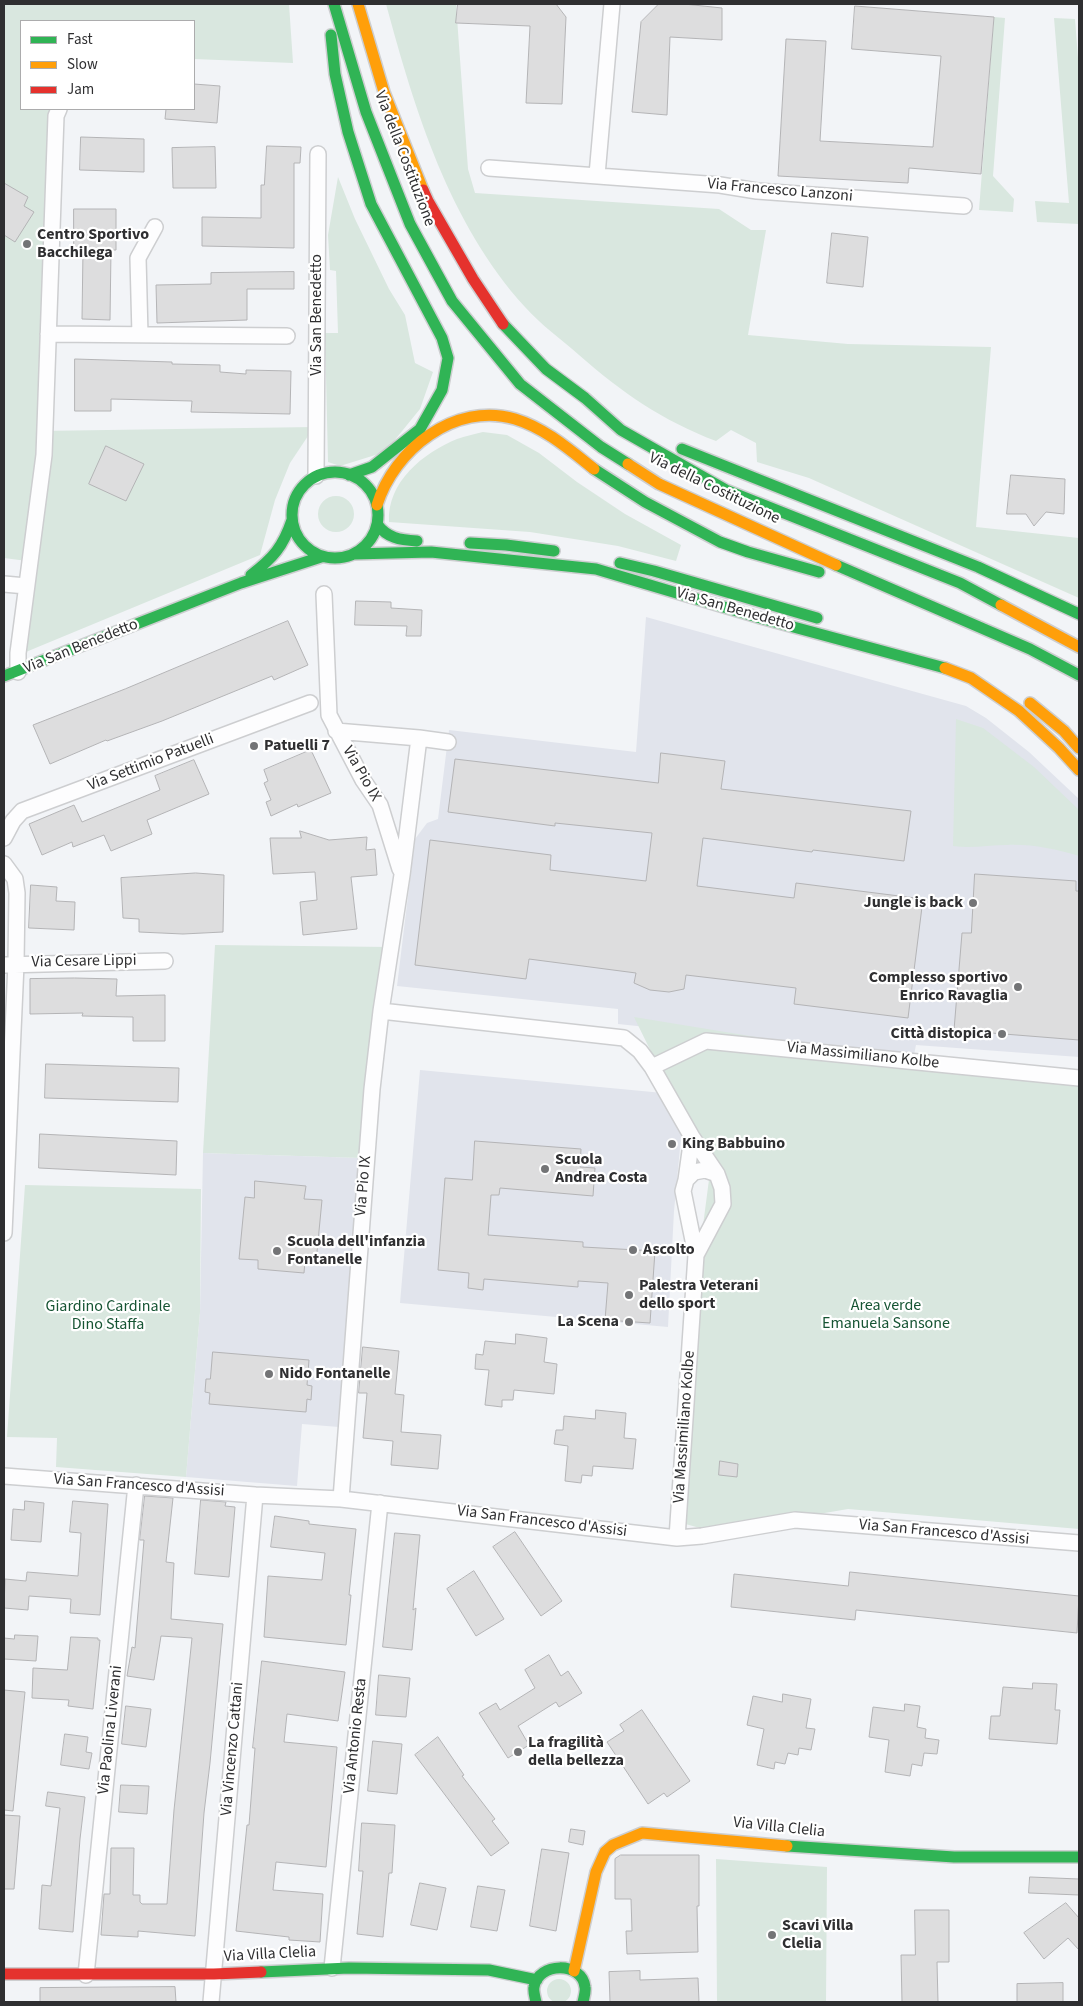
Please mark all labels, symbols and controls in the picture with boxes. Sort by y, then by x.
legend [20,20,195,110]
text: Fast [67,29,93,50]
text: Slow [67,54,98,75]
text: Jam [67,79,94,100]
street label: Via della Costituzione [369,89,439,229]
street label: Via Francesco Lanzoni [706,175,854,207]
place label: Centro Sportivo Bacchilega [37,225,149,263]
marker: Centro Sportivo Bacchilega [21,238,33,250]
street label: Via San Benedetto [307,254,327,376]
street label: Via della Costituzione [645,449,783,529]
street label: Via San Benedetto [674,584,796,636]
street label: Via San Benedetto [21,615,141,679]
street label: Via Settimio Patuelli [85,730,217,796]
place label: Patuelli 7 [264,736,330,756]
marker: Patuelli 7 [248,740,260,752]
street label: Via Pio IX [338,743,384,805]
place label: Jungle is back [864,893,963,913]
marker: Jungle is back [967,897,979,909]
street label: Via Cesare Lippi [31,951,137,973]
place label: Complesso sportivo Enrico Ravaglia [869,968,1008,1006]
marker: Complesso sportivo Enrico Ravaglia [1012,981,1024,993]
place label: Città distopica [891,1024,992,1044]
marker: Città distopica [996,1028,1008,1040]
street label: Via Massimiliano Kolbe [786,1038,940,1074]
place label: King Babbuino [682,1134,785,1154]
marker: King Babbuino [666,1138,678,1150]
place label: Scuola Andrea Costa [555,1150,648,1188]
street label: Via Pio IX [352,1155,376,1217]
marker: Scuola Andrea Costa [539,1163,551,1175]
place label: Scuola dell'infanzia Fontanelle [287,1232,425,1270]
place label: Ascolto [643,1240,695,1260]
marker: Ascolto [627,1244,639,1256]
marker: Scuola dell'infanzia Fontanelle [271,1245,283,1257]
place label: Palestra Veterani dello sport [639,1276,759,1314]
marker: Palestra Veterani dello sport [623,1289,635,1301]
park label: Area verde Emanuela Sansone [822,1296,950,1334]
park label: Giardino Cardinale Dino Staffa [46,1297,170,1335]
place label: La Scena [557,1312,619,1332]
marker: La Scena [623,1316,635,1328]
street label: Via Massimiliano Kolbe [670,1350,700,1504]
place label: Nido Fontanelle [279,1364,391,1384]
marker: Nido Fontanelle [263,1368,275,1380]
street label: Via San Francesco d'Assisi [53,1470,225,1502]
street label: Via San Francesco d'Assisi [456,1502,628,1542]
street label: Via San Francesco d'Assisi [858,1516,1030,1550]
street label: Via Paolina Liverani [95,1665,127,1795]
street label: Via Antonio Resta [340,1677,372,1795]
street label: Via Vincenzo Cattani [218,1681,248,1817]
place label: La fragilità della bellezza [528,1733,624,1771]
marker: La fragilità della bellezza [512,1746,524,1758]
street label: Via Villa Clelia [732,1814,826,1842]
place label: Scavi Villa Clelia [782,1916,854,1954]
marker: Scavi Villa Clelia [766,1929,778,1941]
street label: Via Villa Clelia [223,1943,317,1967]

